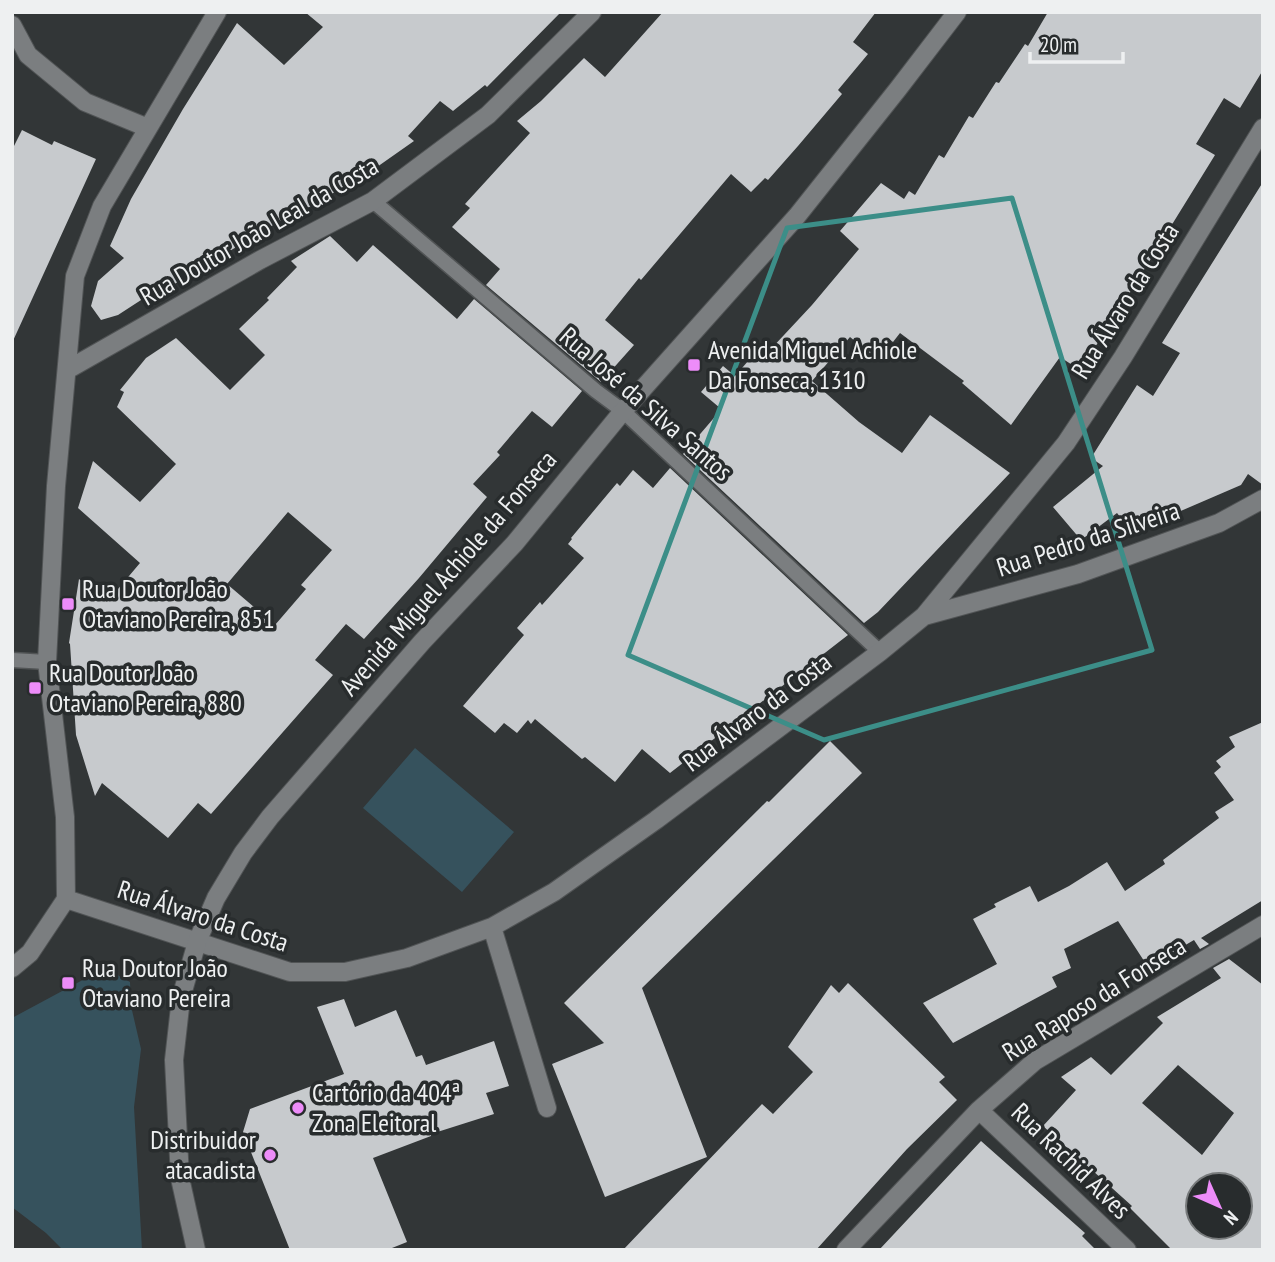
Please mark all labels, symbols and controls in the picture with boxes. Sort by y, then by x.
scale bar [1030,21,1123,65]
text: 20 m [1040,31,1077,58]
street label: Rua Doutor João Leal da Costa [134,149,384,312]
street label: Rua Álvaro da Costa [1064,217,1186,385]
street label: Rua José da Silva Santos [553,320,739,488]
place label: Avenida Miguel Achiole Da Fonseca, 1310 [708,333,917,396]
marker: Avenida Miguel Achiole Da Fonseca, 1310 [686,357,702,373]
street label: Avenida Miguel Achiole da Fonseca [332,443,563,702]
street label: Rua Pedro da Silveira [992,493,1184,584]
place label: Rua Doutor João Otaviano Pereira, 851 [82,572,275,635]
marker: Rua Doutor João Otaviano Pereira, 851 [60,596,76,612]
street label: Rua Álvaro da Costa [676,645,838,778]
place label: Rua Doutor João Otaviano Pereira, 880 [49,656,242,719]
marker: Rua Doutor João Otaviano Pereira, 880 [27,680,43,696]
street label: Rua Álvaro da Costa [114,872,293,959]
street label: Rua Raposo da Fonseca [996,929,1192,1068]
place label: Rua Doutor João Otaviano Pereira [82,951,231,1014]
marker: Rua Doutor João Otaviano Pereira [60,975,76,991]
place label: Cartório da 404ª Zona Eleitoral [312,1076,460,1139]
street label: Rua Rachid Alves [1005,1096,1138,1226]
marker: Cartório da 404ª Zona Eleitoral [290,1100,306,1116]
place label: Distribuidor atacadista [150,1123,256,1186]
marker: Distribuidor atacadista [262,1147,278,1163]
north arrow [1184,1171,1254,1241]
text: N [1219,1206,1243,1230]

